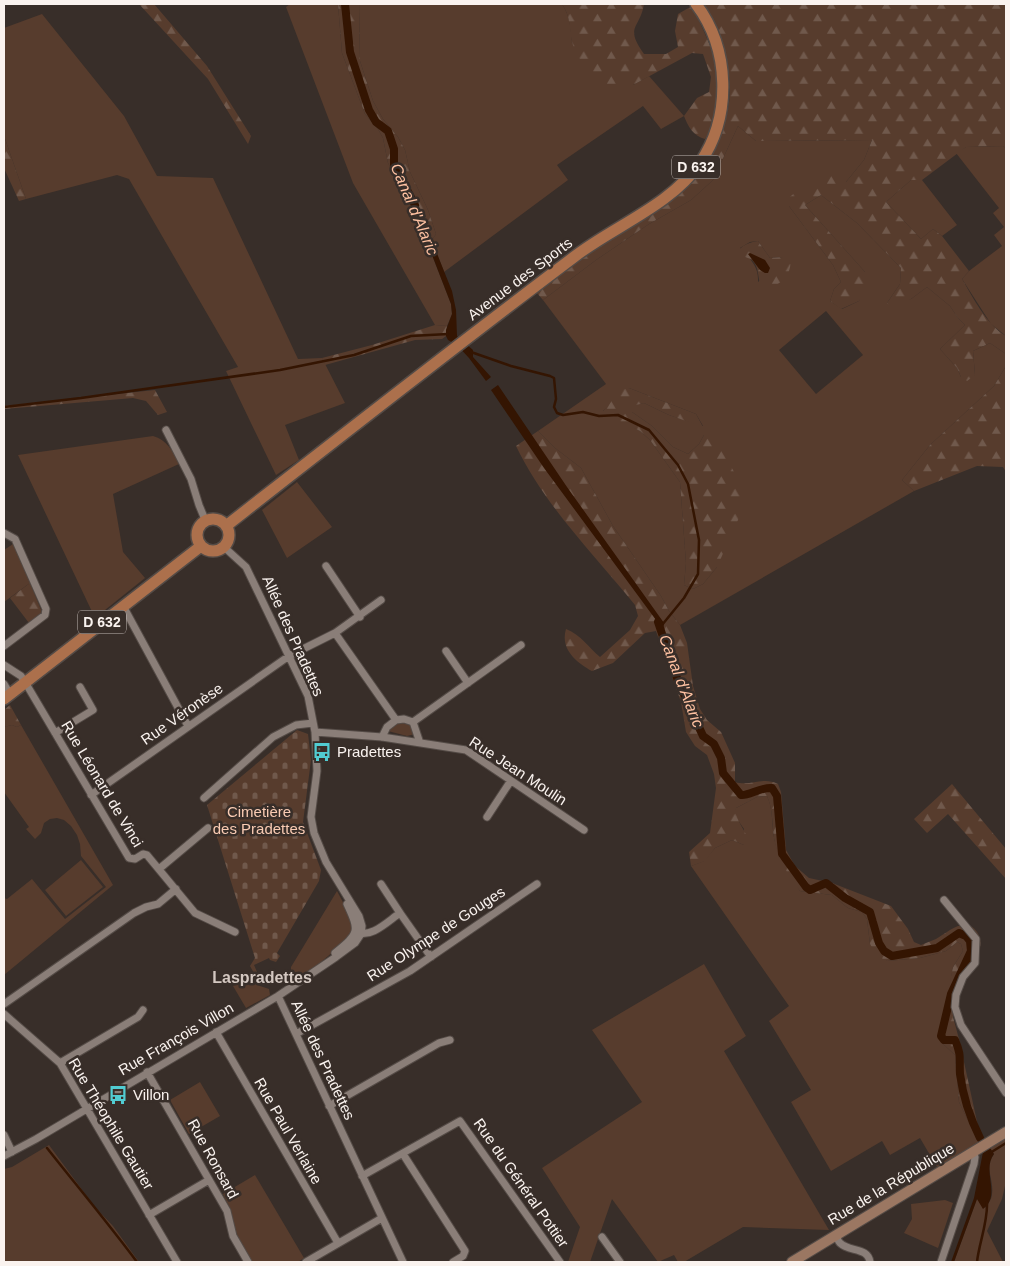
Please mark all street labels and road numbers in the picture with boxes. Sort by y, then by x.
road number: D 632 [672,156,720,178]
street label: Avenue des Sports [464,234,575,323]
street label: Allée des Pradettes [259,573,328,699]
road number: D 632 [78,610,126,634]
street label: Rue Véronèse [138,679,226,748]
street label: Rue Léonard de Vinci [58,718,147,850]
street label: Rue Jean Moulin [466,733,570,808]
street label: Rue Olympe de Gouges [364,883,508,985]
street label: Allée des Pradettes [288,997,359,1122]
street label: Rue François Villon [115,999,236,1078]
street label: Rue Théophile Gautier [65,1055,158,1193]
street label: Rue Paul Verlaine [251,1074,326,1187]
street label: Rue du Général Pottier [470,1115,572,1250]
street label: Rue Ronsard [185,1116,242,1202]
street label: Rue de la République [825,1139,957,1228]

